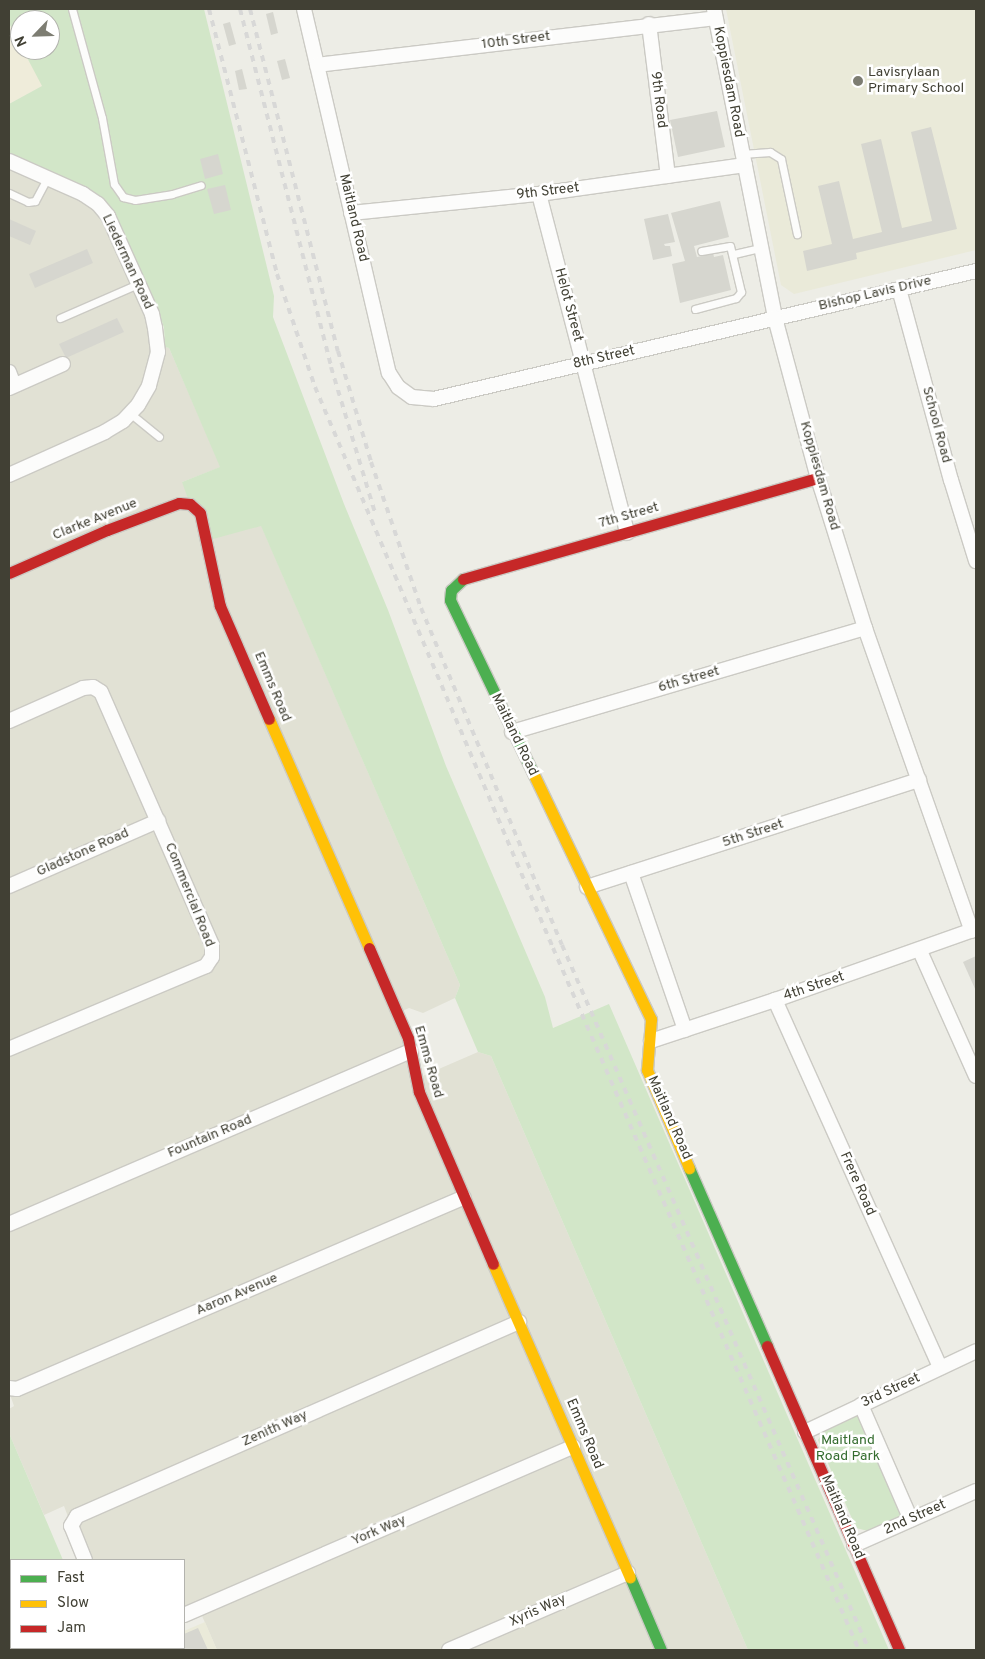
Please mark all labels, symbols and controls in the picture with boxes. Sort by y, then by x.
north arrow [10,10,60,60]
street label: Koppiesdam Road [709,25,747,139]
street label: 10th Street [481,28,551,54]
text: N [12,33,32,49]
place label: Lavisrylaan Primary School [868,65,964,98]
street label: 9th Road [646,71,670,129]
marker: Lavisrylaan Primary School [852,75,864,87]
street label: Maitland Road [335,172,371,264]
street label: 9th Street [516,180,580,204]
street label: Liederman Road [98,212,156,312]
street label: Helot Street [550,266,586,344]
street label: Bishop Lavis Drive [817,273,933,315]
street label: 8th Street [571,343,637,373]
street label: School Road [918,385,954,465]
street label: Koppiesdam Road [795,420,843,532]
street label: Clarke Avenue [50,495,140,545]
street label: 7th Street [597,499,661,533]
street label: Emms Road [250,649,294,725]
street label: 6th Street [656,663,722,697]
street label: Maitland Road [487,691,541,779]
street label: 5th Street [720,816,786,852]
street label: Gladstone Road [34,825,132,881]
street label: Commercial Road [160,840,218,950]
street label: 4th Street [781,969,847,1005]
street label: Emms Road [410,1024,446,1100]
street label: Maitland Road [643,1074,695,1162]
street label: Fountain Road [165,1112,255,1162]
street label: Frere Road [836,1150,878,1218]
street label: Aaron Avenue [193,1270,281,1320]
street label: 3rd Street [859,1370,923,1412]
street label: Emms Road [562,1396,606,1472]
street label: Zenith Way [239,1407,311,1451]
park label: Maitland Road Park [816,1433,880,1465]
street label: Maitland Road [817,1472,867,1562]
street label: 2nd Street [881,1497,949,1539]
street label: York Way [349,1512,409,1550]
legend [10,1559,185,1649]
text: Fast [57,1569,85,1588]
street label: Xyris Way [507,1591,569,1631]
text: Slow [57,1594,89,1613]
text: Jam [57,1619,86,1638]

